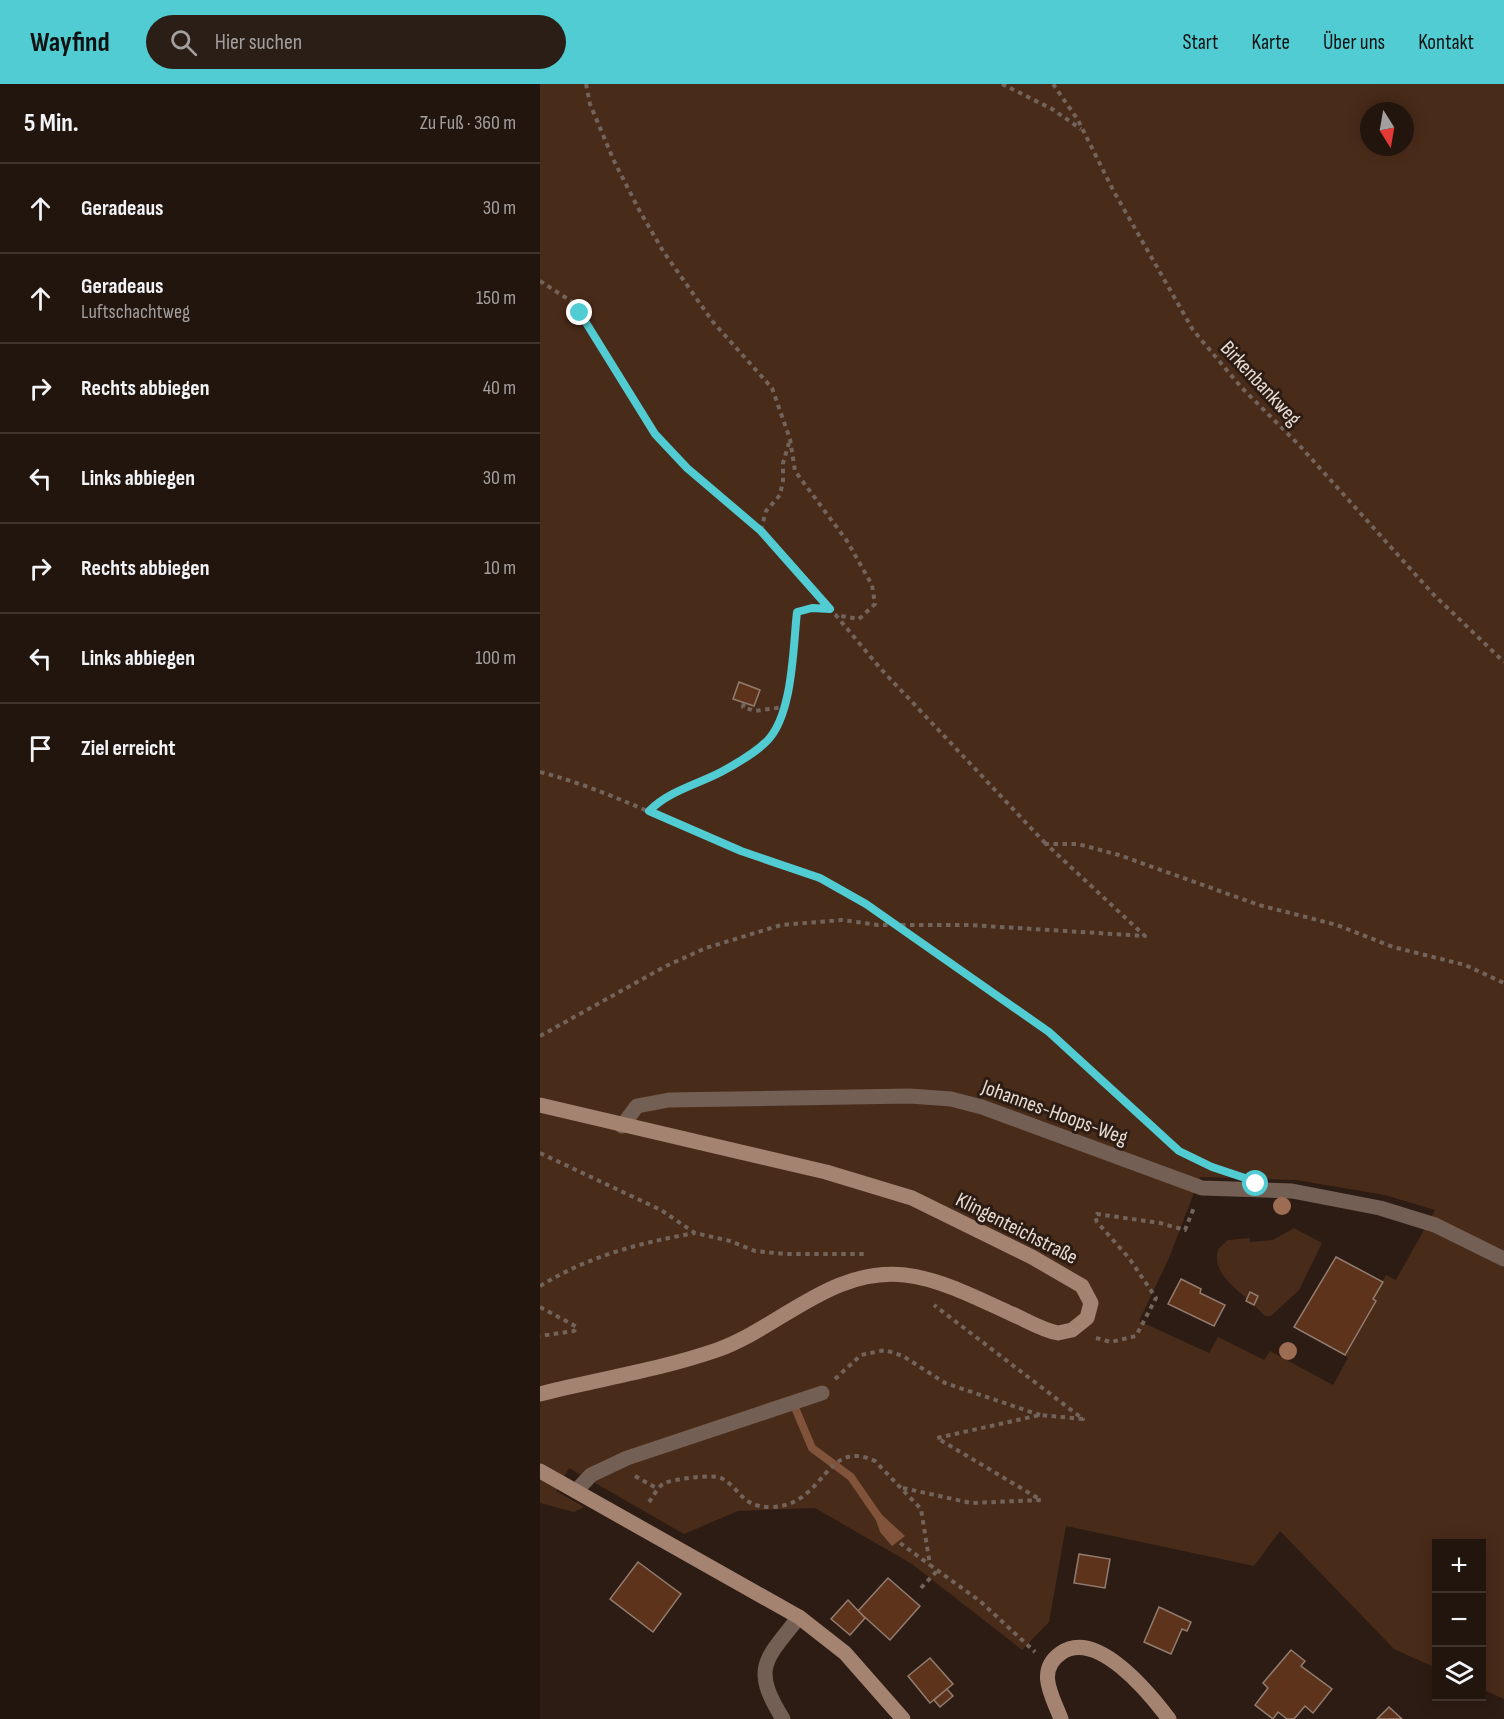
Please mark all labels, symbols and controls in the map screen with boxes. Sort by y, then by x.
search box [146,15,566,69]
text: Wayfind [30,26,110,59]
icon: search [167,26,200,59]
text: Hier suchen [215,29,302,56]
text: Start [1182,30,1219,55]
text: Karte [1252,30,1290,55]
text: Über uns [1323,30,1385,55]
text: Kontakt [1418,30,1474,55]
north arrow [1360,102,1414,156]
text: 5 Min. [24,108,79,139]
text: Zu Fuß · 360 m [420,111,516,135]
icon: ahead [24,192,57,225]
text: Geradeaus [81,195,164,222]
text: 30 m [483,196,516,220]
text: Geradeaus [81,273,164,300]
icon: ahead [24,282,57,315]
text: 150 m [476,286,516,310]
route end [566,299,592,325]
text: Luftschachtweg [81,300,190,324]
street label: Birkenbankweg [1215,336,1306,431]
icon: right [24,372,57,405]
text: Rechts abbiegen [81,375,210,402]
text: 40 m [483,376,516,400]
icon: left [24,462,57,495]
text: Links abbiegen [81,465,195,492]
text: 30 m [483,466,516,490]
icon: right [24,552,57,585]
text: Rechts abbiegen [81,555,210,582]
text: 10 m [484,556,516,580]
icon: left [24,642,57,675]
text: Links abbiegen [81,645,195,672]
text: 100 m [475,646,516,670]
icon: arrive [24,732,57,765]
text: Ziel erreicht [81,735,176,762]
street label: Johannes-Hoops-Weg [978,1074,1131,1150]
route start [1242,1170,1268,1196]
street label: Klingenteichstraße [952,1187,1082,1270]
map controls [1432,1539,1486,1701]
button: + [1432,1539,1486,1593]
button: − [1432,1593,1486,1647]
button: layers [1432,1647,1486,1701]

